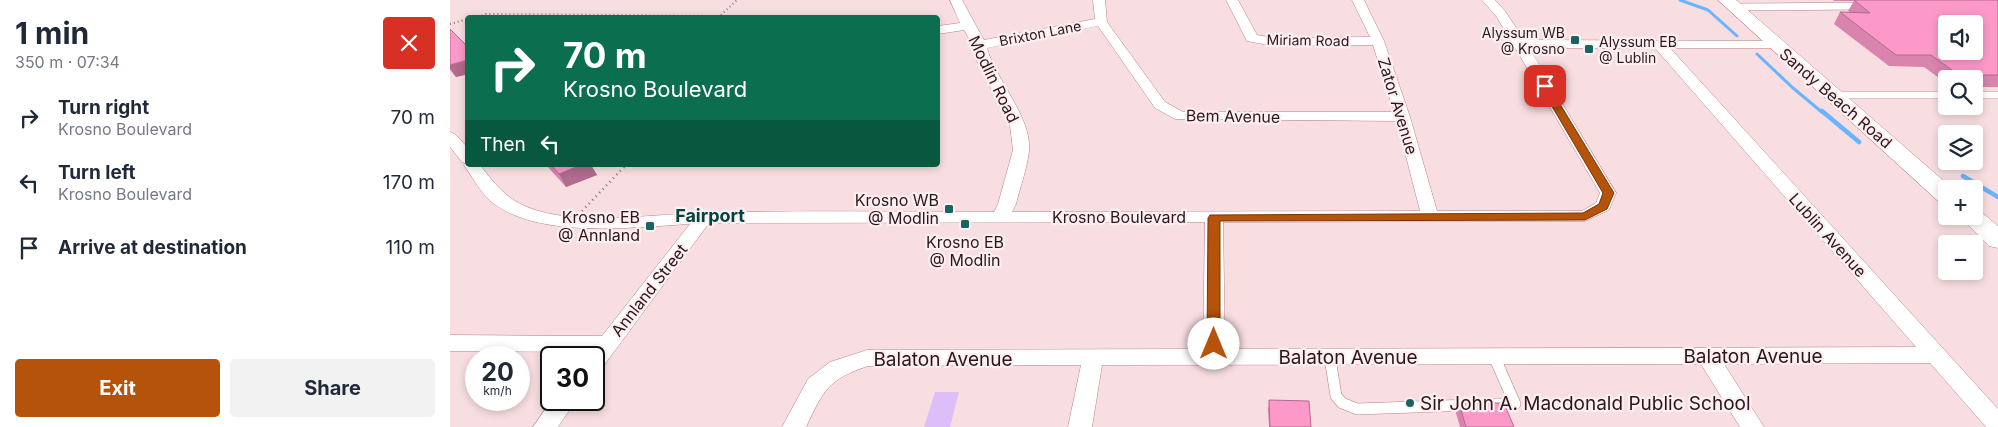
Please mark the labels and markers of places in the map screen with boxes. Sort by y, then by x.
place label: Alyssum WB @ Krosno [1482,24,1565,57]
place label: Alyssum EB @ Lublin [1599,33,1677,66]
marker: Alyssum WB @ Krosno [1569,34,1581,46]
marker: Alyssum EB @ Lublin [1583,43,1595,55]
pin [1524,65,1566,107]
place label: Krosno WB @ Modlin [855,190,939,228]
marker: Krosno WB @ Modlin [943,203,955,215]
place label: Krosno EB @ Annland [558,207,640,245]
marker: Krosno EB @ Modlin [959,218,971,230]
marker: Krosno EB @ Annland [644,220,656,232]
place label: Krosno EB @ Modlin [926,232,1004,270]
place label: Sir John A. Macdonald Public School [1420,392,1751,415]
marker: Sir John A. Macdonald Public School [1404,397,1416,409]

